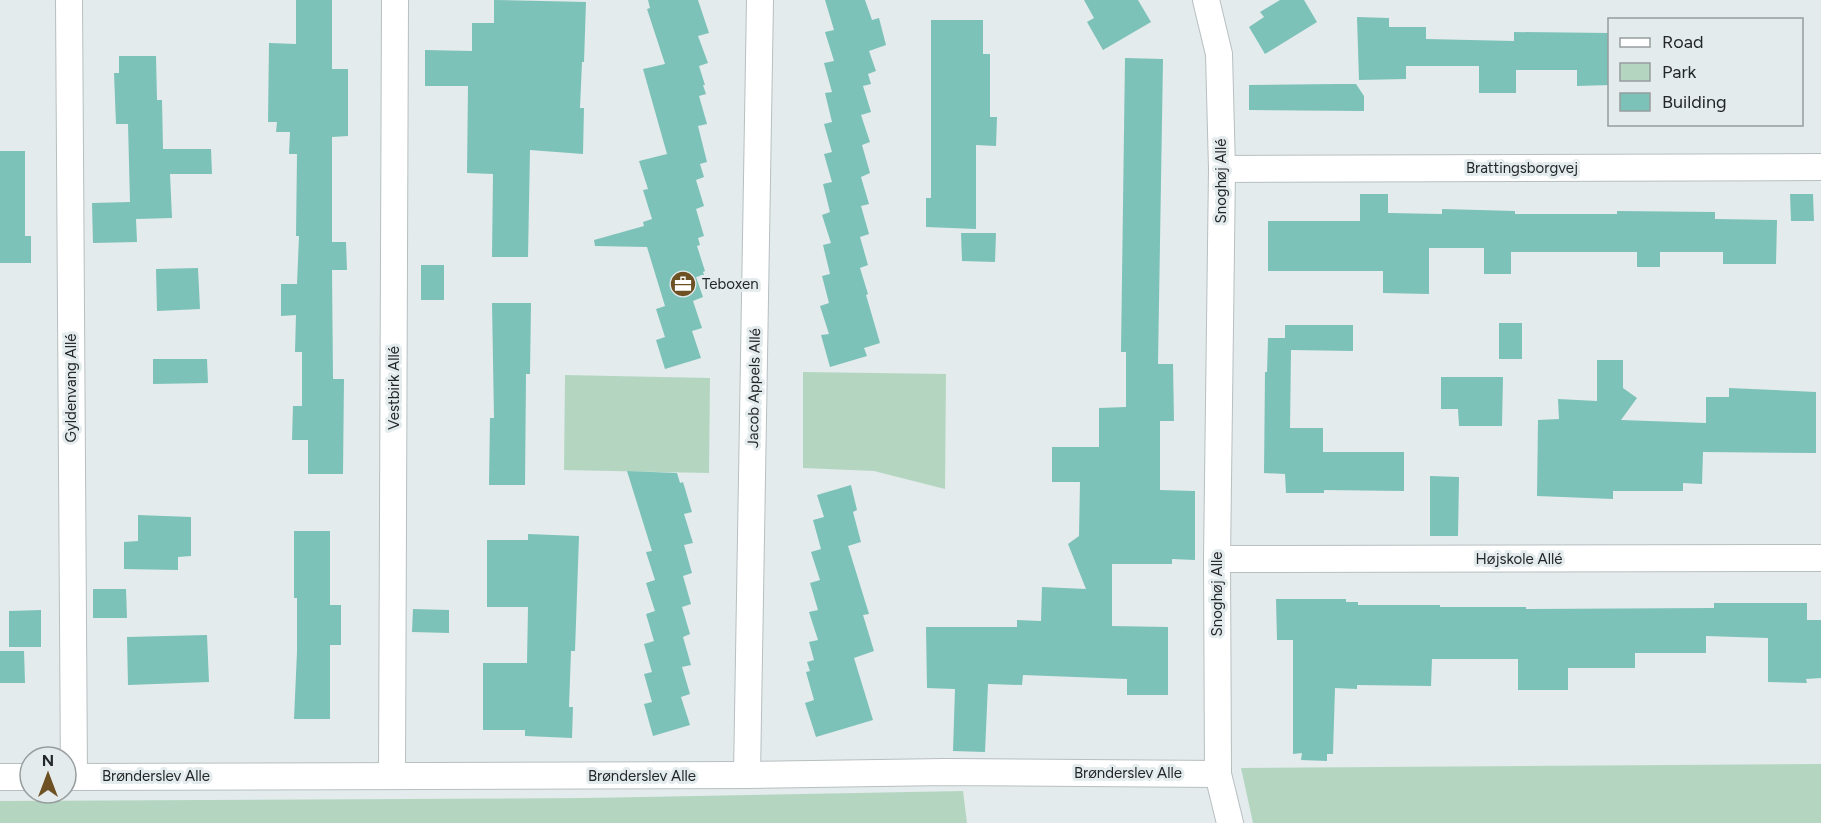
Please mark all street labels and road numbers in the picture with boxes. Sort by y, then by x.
street label: Snoghøj Allé [1212,139,1230,223]
street label: Brattingsborgvej [1466,159,1578,177]
street label: Jacob Appels Allé [744,328,764,448]
street label: Gyldenvang Allé [62,334,80,442]
street label: Vestbirk Allé [385,346,403,430]
street label: Højskole Allé [1476,550,1562,568]
street label: Snoghøj Alle [1208,552,1226,636]
street label: Brønderslev Alle [1074,764,1182,782]
street label: Brønderslev Alle [102,767,210,785]
street label: Brønderslev Alle [588,767,696,785]

